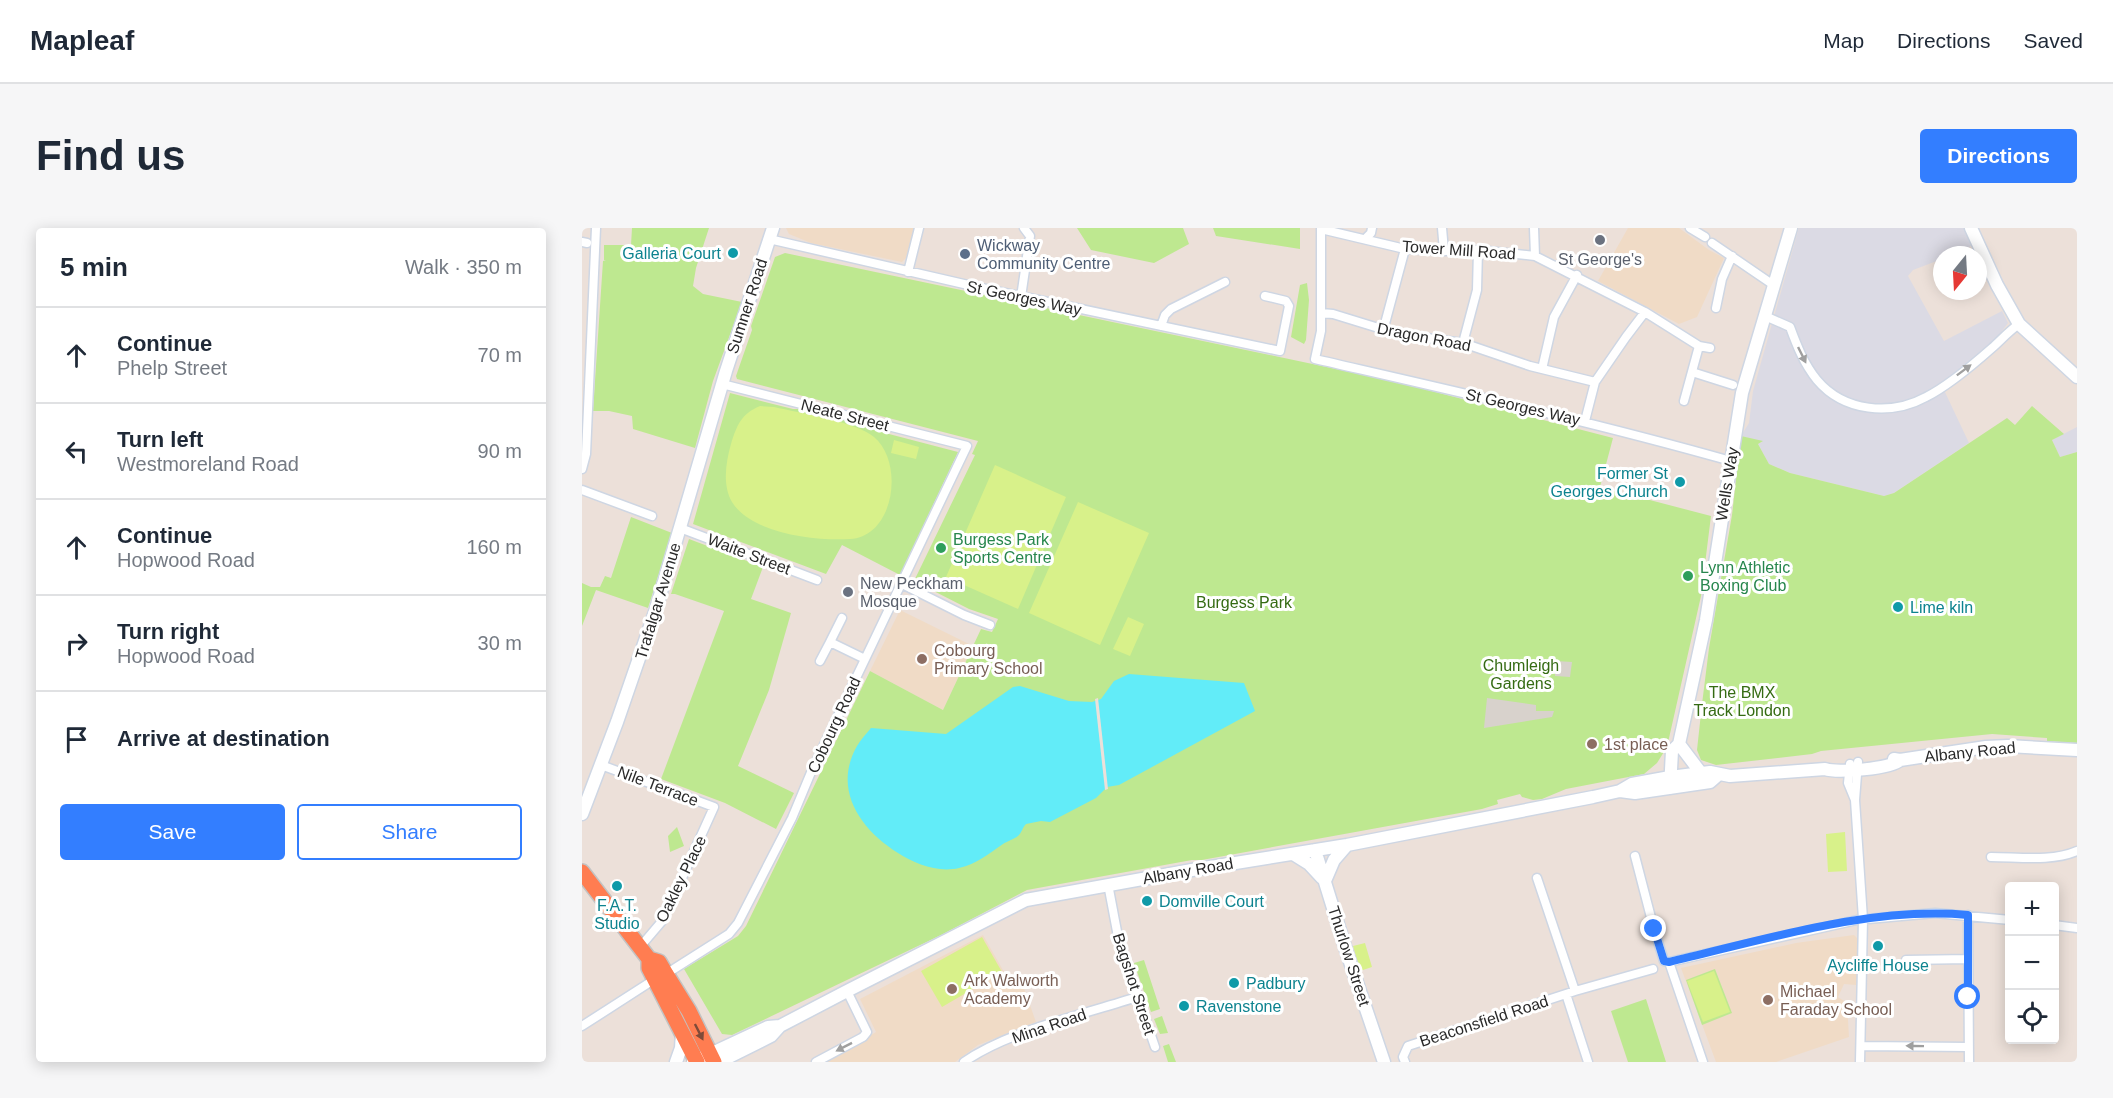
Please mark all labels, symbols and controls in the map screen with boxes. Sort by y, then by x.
text: Mapleaf [30,25,134,56]
text: Map [1823,29,1864,52]
text: Directions [1897,29,1990,52]
text: Saved [2023,29,2083,52]
button: Directions [1920,129,2077,183]
text: Find us [36,132,185,179]
marker: St George's [1593,233,1607,247]
place label: Wickway Community Centre [977,237,1110,272]
street label: Tower Mill Road [1402,238,1516,262]
place label: Galleria Court [622,245,722,262]
marker: Galleria Court [726,246,740,260]
north arrow [1933,246,1987,300]
marker: Wickway Community Centre [958,247,972,261]
place label: St George's [1558,251,1642,268]
text: 5 min [60,252,128,282]
text: Walk · 350 m [405,256,522,278]
street label: Sumner Road [724,256,770,356]
street label: St Georges Way [965,278,1083,318]
street label: Dragon Road [1376,320,1472,354]
text: Continue [117,331,212,356]
icon: ahead [60,339,93,372]
text: 70 m [478,344,522,366]
one-way arrow [1797,347,1807,364]
text: Phelp Street [117,357,227,379]
one-way arrow [1955,364,1971,376]
street label: St Georges Way [1464,386,1582,428]
street label: Neate Street [799,396,891,434]
text: Turn left [117,427,203,452]
icon: left [60,435,93,468]
text: 90 m [478,440,522,462]
street label: Wells Way [1713,446,1741,522]
text: Westmoreland Road [117,453,299,475]
place label: Former St Georges Church [1551,465,1669,500]
marker: Former St Georges Church [1673,475,1687,489]
text: Continue [117,523,212,548]
street label: Waite Street [705,530,793,578]
icon: ahead [60,531,93,564]
place label: Burgess Park Sports Centre [953,531,1052,566]
text: 160 m [466,536,522,558]
street label: Trafalgar Avenue [632,541,684,661]
marker: Burgess Park Sports Centre [934,541,948,555]
text: Hopwood Road [117,549,255,571]
place label: Lynn Athletic Boxing Club [1700,559,1790,594]
marker: Lynn Athletic Boxing Club [1681,569,1695,583]
place label: New Peckham Mosque [860,575,963,610]
marker: New Peckham Mosque [841,585,855,599]
park label: Burgess Park [1196,594,1293,611]
place label: Lime kiln [1910,599,1973,616]
marker: Lime kiln [1891,600,1905,614]
text: Turn right [117,619,219,644]
icon: right [60,627,93,660]
text: 30 m [478,632,522,654]
place label: Cobourg Primary School [934,642,1042,677]
text: Hopwood Road [117,645,255,667]
marker: Cobourg Primary School [915,652,929,666]
park label: Chumleigh Gardens [1483,657,1559,692]
street label: Cobourg Road [804,674,864,776]
park label: The BMX Track London [1693,684,1791,719]
icon: arrive [60,723,93,756]
text: Arrive at destination [117,726,330,751]
place label: 1st place [1604,736,1668,753]
marker: 1st place [1585,737,1599,751]
street label: Albany Road [1924,739,2016,765]
street label: Nile Terrace [615,763,701,809]
button: Save [60,804,285,860]
button: Share [297,804,522,860]
street label: Oakley Place [653,833,709,925]
street label: Albany Road [1141,855,1235,887]
marker: F.A.T. Studio [610,879,624,893]
map controls [2005,882,2059,1044]
button: + [2005,882,2059,936]
place label: Domville Court [1159,893,1264,910]
marker: Domville Court [1140,894,1154,908]
place label: F.A.T. Studio [594,897,640,932]
street label: Thurlow Street [1325,904,1373,1009]
route end [1640,915,1666,941]
street label: Bagshot Street [1110,931,1159,1037]
button: − [2005,936,2059,990]
marker: Aycliffe House [1871,939,1885,953]
place label: Aycliffe House [1827,957,1929,974]
place label: Ark Walworth Academy [964,972,1059,1007]
place label: Padbury [1246,975,1306,992]
marker: Padbury [1227,976,1241,990]
marker: Ark Walworth Academy [945,982,959,996]
place label: Michael Faraday School [1780,983,1892,1018]
route start [1954,983,1980,1009]
button: locate [2005,990,2059,1044]
street label: Beaconsfield Road [1418,992,1550,1050]
marker: Michael Faraday School [1761,993,1775,1007]
place label: Ravenstone [1196,998,1281,1015]
marker: Ravenstone [1177,999,1191,1013]
street label: Mina Road [1010,1005,1088,1047]
one-way arrow [695,1024,704,1041]
one-way arrow [1905,1041,1924,1051]
one-way arrow [835,1042,852,1052]

